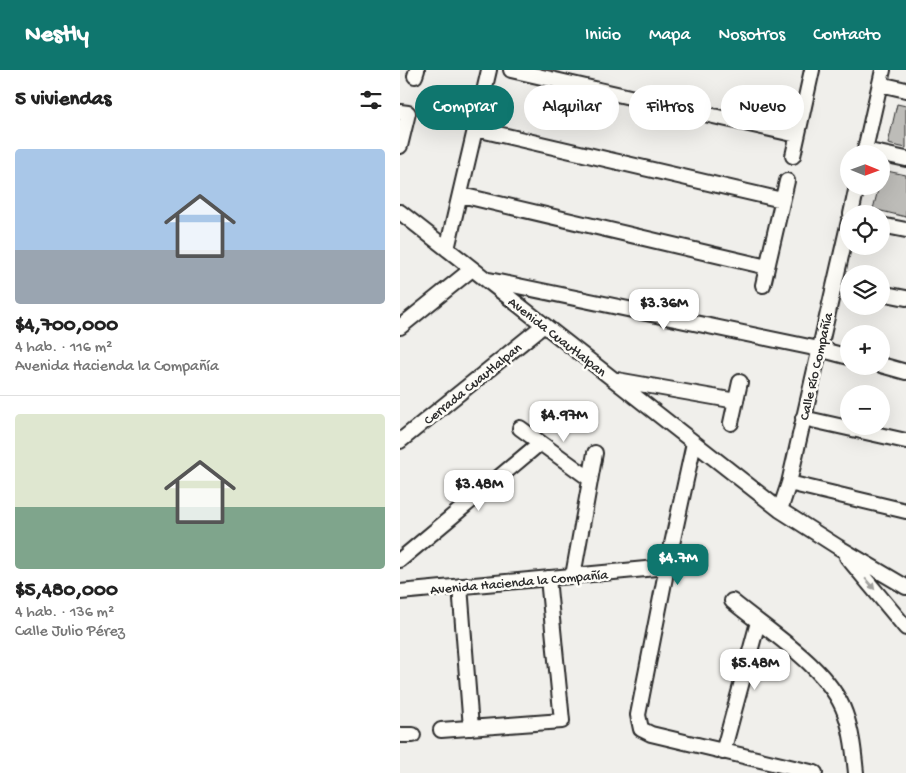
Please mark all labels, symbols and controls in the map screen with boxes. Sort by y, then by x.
text: Nestly [25,21,89,50]
text: Inicio [585,25,621,46]
text: Mapa [649,25,690,46]
text: Nosotros [718,25,785,46]
text: Contacto [813,25,881,46]
chip: Comprar [415,85,514,130]
chip: Alquilar [524,85,619,130]
chip: Filtros [629,85,711,130]
chip: Nuevo [721,85,804,130]
icon: filters [357,86,385,114]
text: 5 viviendas [15,88,111,113]
north arrow [840,145,890,195]
map controls [840,145,890,435]
icon: home [155,181,245,271]
button: locate [840,205,890,255]
button: layers [840,265,890,315]
pin: $3.36M [623,288,705,331]
street label: Avenida Cuautlalpan [504,294,609,382]
text: $3.36M [640,295,688,314]
street label: Calle Río Compañía [797,310,838,422]
text: $4,700,000 [15,314,118,339]
button: + [840,325,890,375]
text: 4 hab. · 116 m² [15,339,112,358]
street label: Cerrada Cuautlalpan [421,340,526,430]
text: Avenida Hacienda la Compañía [15,358,219,377]
button: − [840,385,890,435]
pin: $4.97M [523,400,605,443]
text: $4.97M [540,407,588,426]
icon: home [155,447,245,537]
pin: $3.48M [438,470,520,512]
text: $3.48M [455,476,503,495]
pin: $4.7M [643,544,713,586]
text: $4.7M [658,550,698,569]
street label: Avenida Hacienda la Compañía [430,567,610,600]
one-way arrow [864,578,876,590]
text: $5,480,000 [15,579,118,604]
text: 4 hab. · 136 m² [15,604,114,623]
text: Calle Julio Pérez [15,623,125,642]
pin: $5.48M [714,648,796,691]
text: $5.48M [731,655,779,674]

